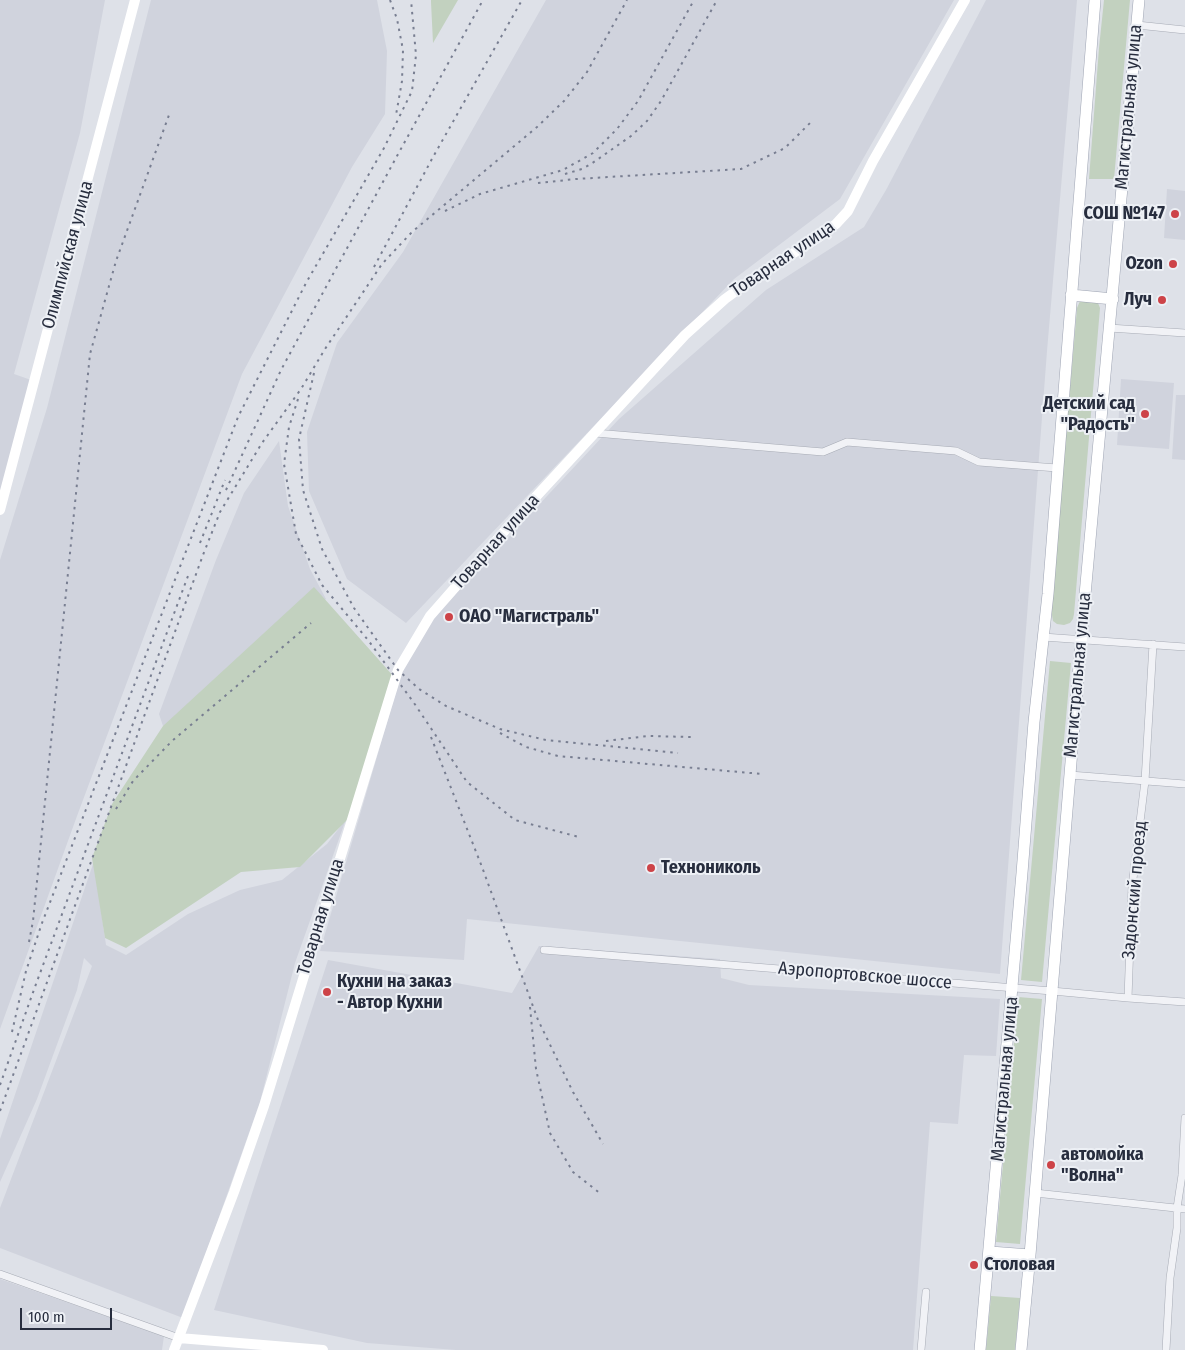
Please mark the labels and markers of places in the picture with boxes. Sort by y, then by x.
place label: СОШ №147 [1083,203,1165,225]
marker: СОШ №147 [1169,208,1181,220]
place label: Ozon [1125,253,1163,275]
marker: Ozon [1167,258,1179,270]
place label: Луч [1124,289,1152,311]
marker: Луч [1156,294,1168,306]
place label: Детский сад "Радость" [1043,393,1135,436]
marker: Детский сад "Радость" [1139,408,1151,420]
place label: ОАО "Магистраль" [459,606,599,628]
marker: ОАО "Магистраль" [443,611,455,623]
place label: Технониколь [661,857,761,879]
marker: Технониколь [645,862,657,874]
place label: Кухни на заказ - Автор Кухни [337,971,452,1014]
marker: Кухни на заказ - Автор Кухни [321,986,333,998]
place label: автомойка "Волна" [1061,1144,1144,1186]
marker: автомойка "Волна" [1045,1159,1057,1171]
place label: Столовая [984,1254,1055,1276]
marker: Столовая [968,1259,980,1271]

